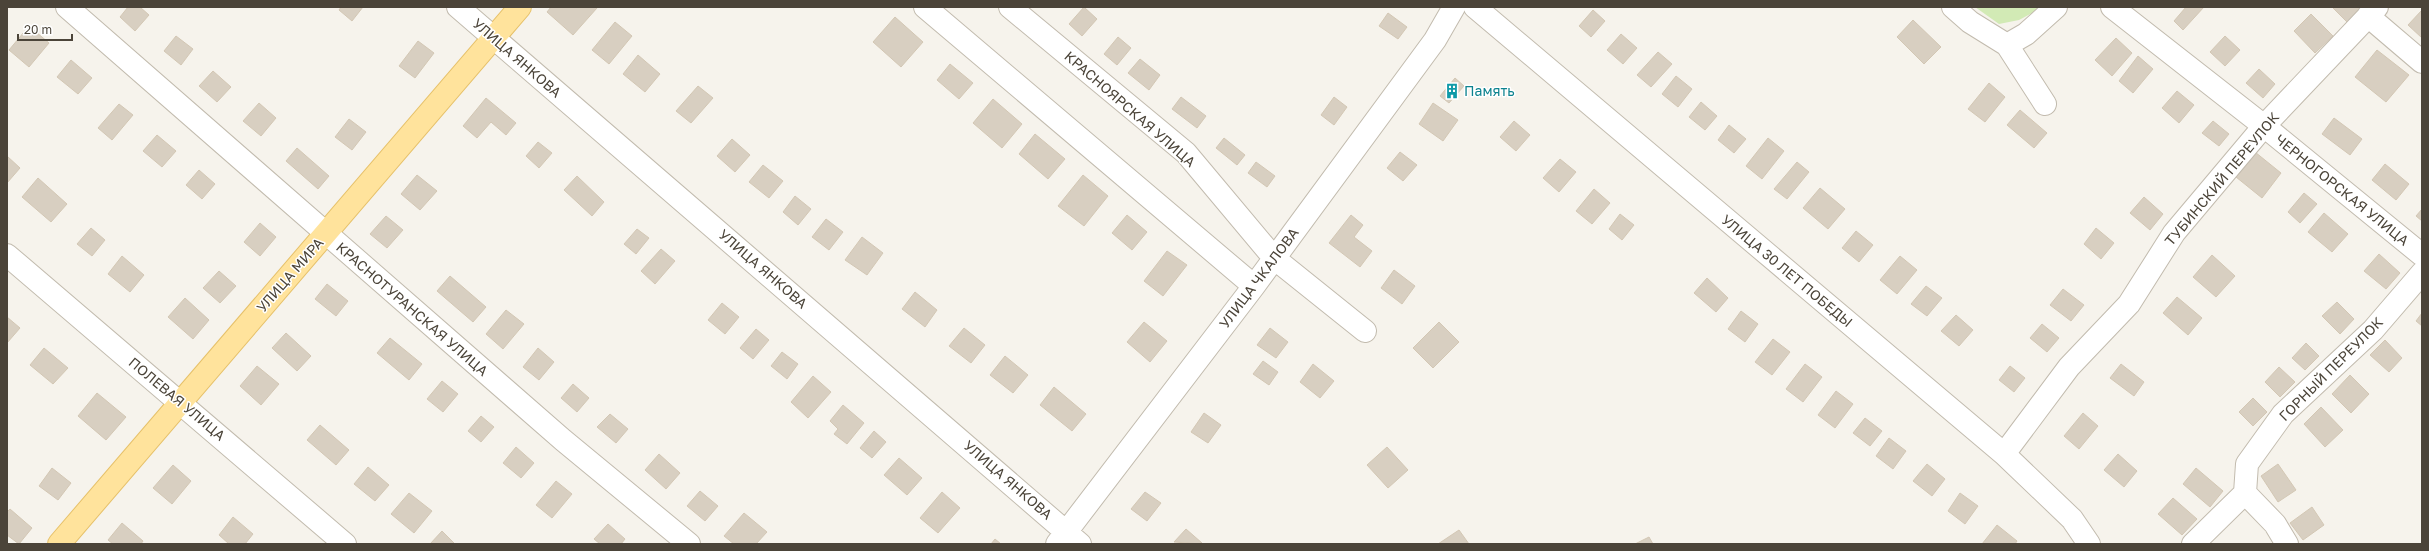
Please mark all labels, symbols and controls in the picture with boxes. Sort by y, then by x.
street label: УЛИЦА ЯНКОВА [470,15,566,101]
scale bar [18,16,72,42]
text: 20 m [24,22,52,37]
street label: КРАСНОЯРСКАЯ УЛИЦА [1061,47,1200,171]
building icon: Память [1443,82,1461,100]
place label: Память [1464,82,1515,99]
street label: ТУБИНСКИЙ ПЕРЕУЛОК [2161,108,2282,249]
street label: ЧЕРНОГОРСКАЯ УЛИЦА [2272,130,2413,249]
street label: УЛИЦА 30 ЛЕТ ПОБЕДЫ [1718,211,1856,330]
street label: УЛИЦА ЧКАЛОВА [1215,224,1302,331]
street label: УЛИЦА ЯНКОВА [716,226,812,312]
street label: УЛИЦА МИРА [253,233,327,315]
street label: КРАСНОТУРАНСКАЯ УЛИЦА [333,238,492,380]
street label: ГОРНЫЙ ПЕРЕУЛОК [2275,313,2386,424]
street label: ПОЛЕВАЯ УЛИЦА [126,353,229,444]
street label: УЛИЦА ЯНКОВА [961,437,1057,523]

